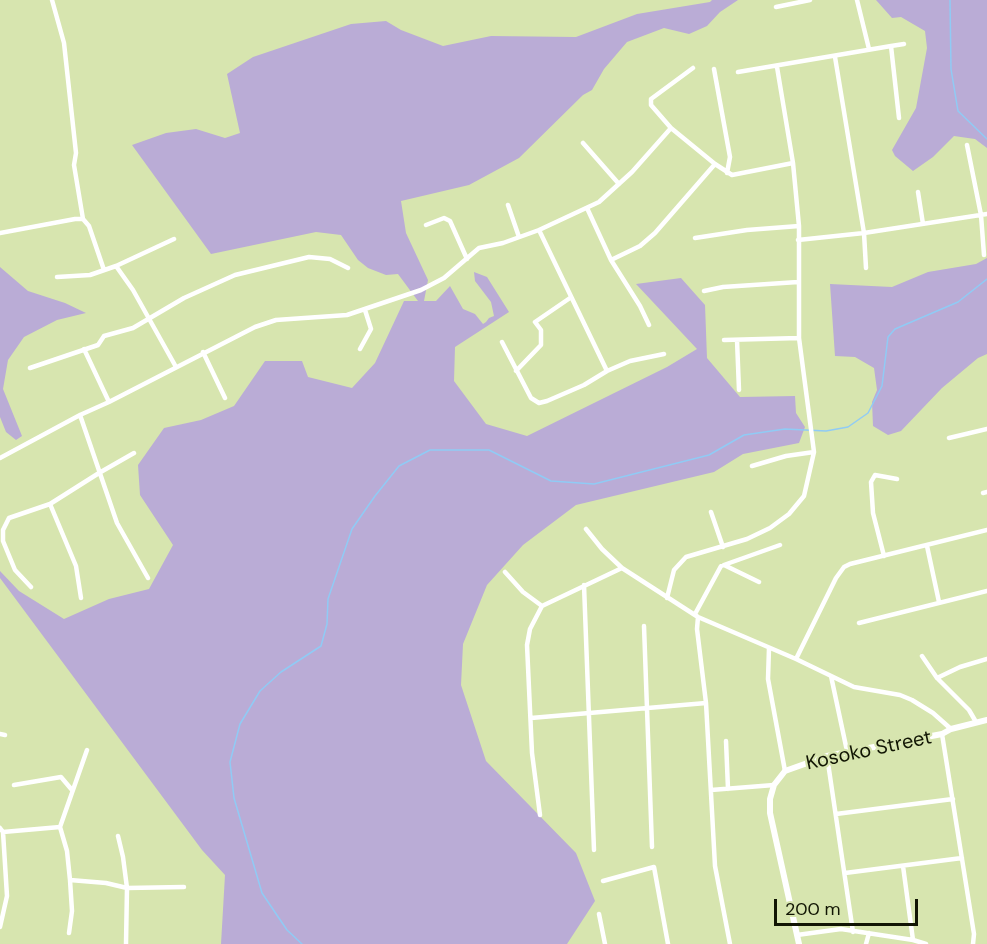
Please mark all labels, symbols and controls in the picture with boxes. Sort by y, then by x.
street label: Kosoko Street [804,726,934,776]
scale bar [777,887,921,925]
text: 200 m [785,897,841,921]

